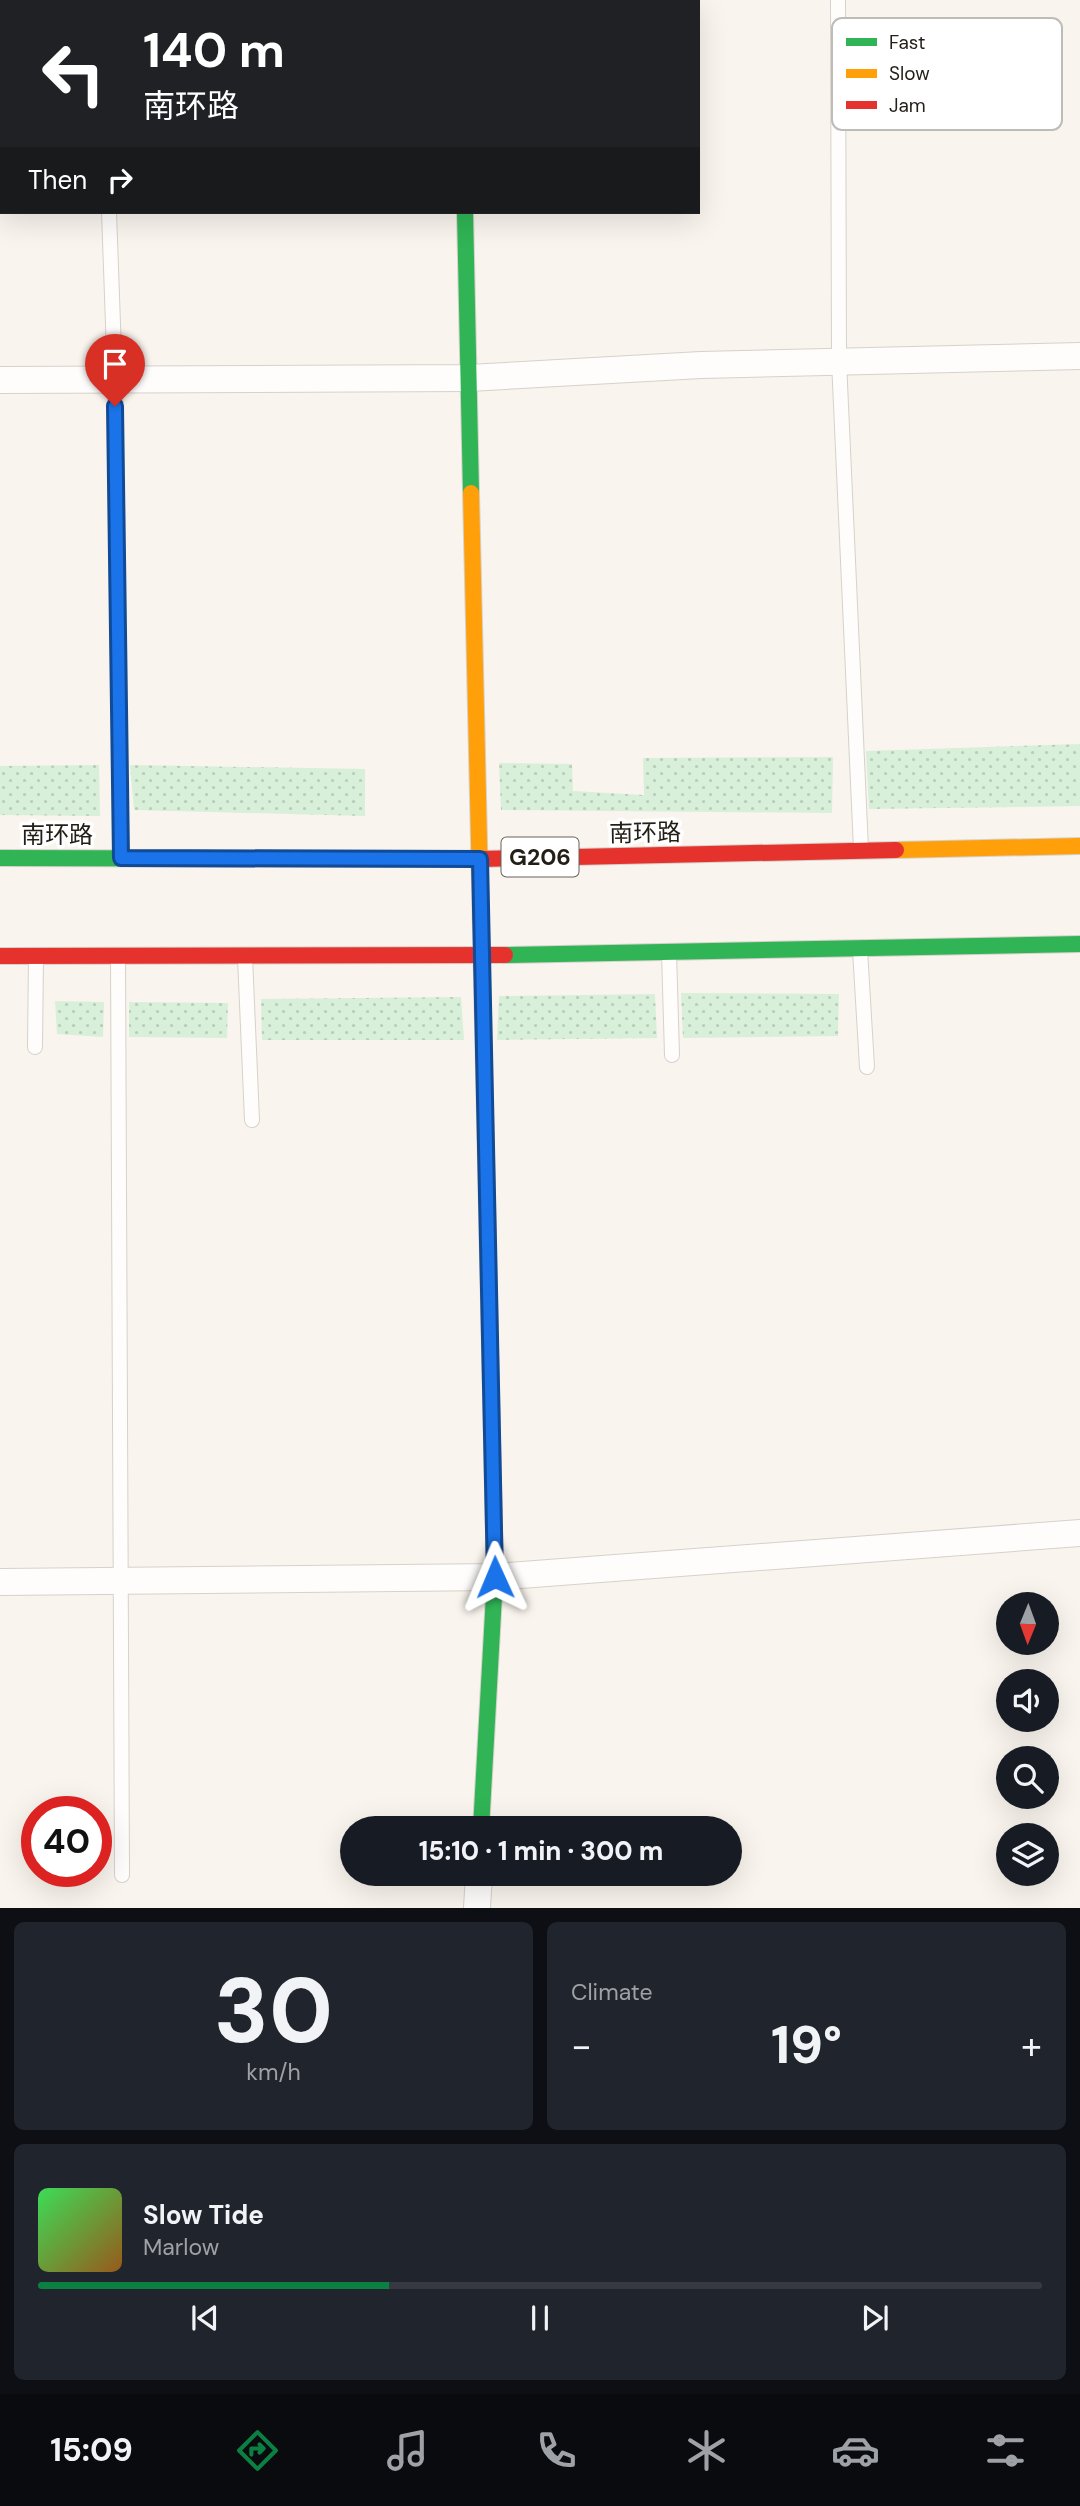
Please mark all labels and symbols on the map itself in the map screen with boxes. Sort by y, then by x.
legend [832,18,1062,130]
text: Fast [889,30,925,55]
text: Slow [889,61,930,86]
text: Jam [889,93,926,118]
pin [85,334,145,406]
street label: 南环路 [609,816,681,849]
street label: 南环路 [21,819,93,850]
road number: G206 [502,838,578,876]
position arrow [458,1540,532,1614]
north arrow [996,1592,1059,1656]
speed limit sign: 40 [21,1796,112,1887]

